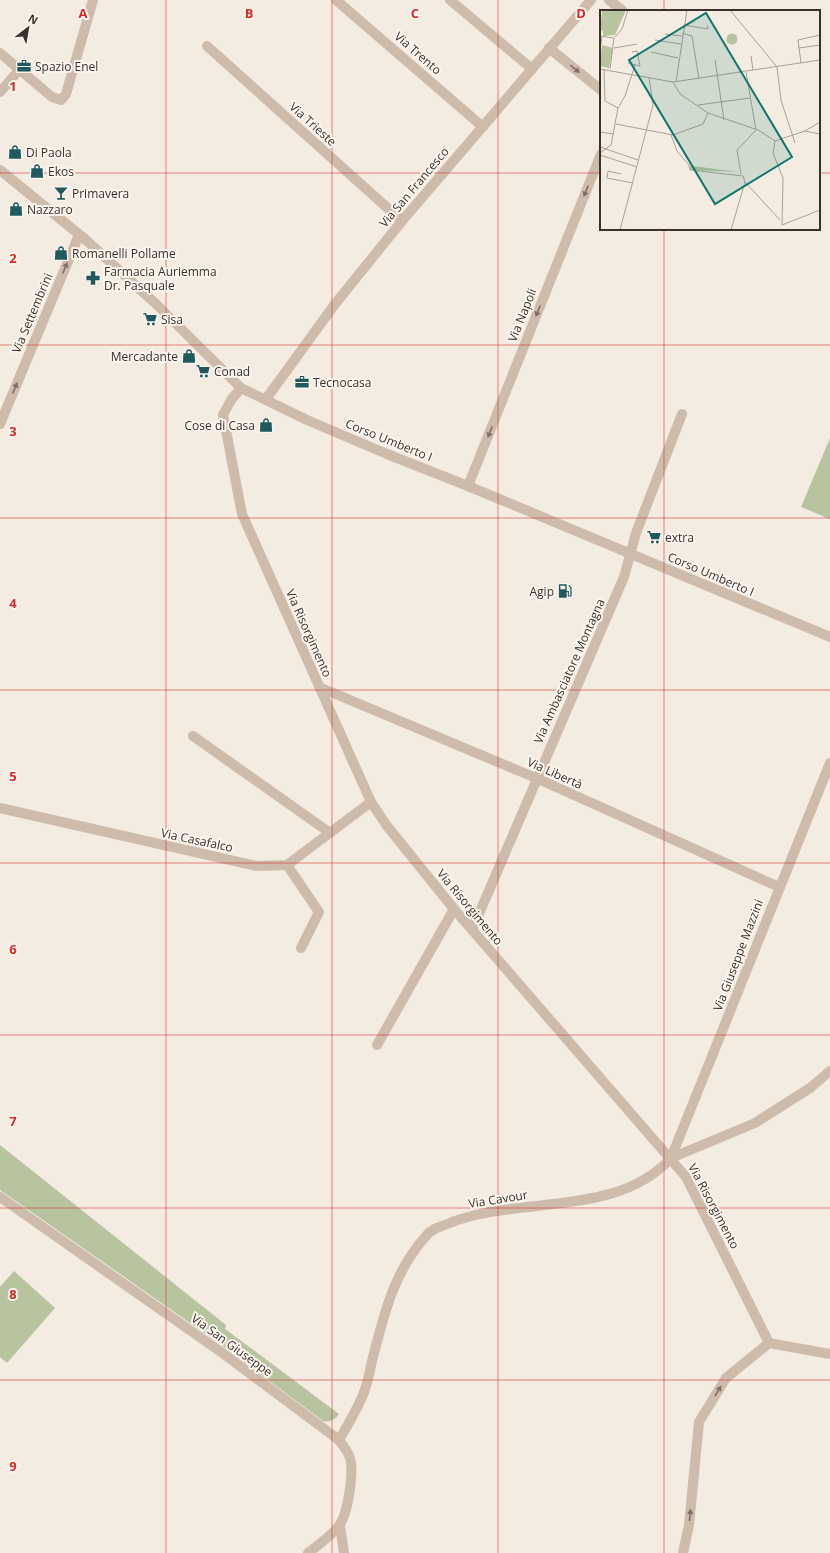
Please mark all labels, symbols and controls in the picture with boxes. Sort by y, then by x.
text: A [79,4,88,22]
text: B [245,4,254,22]
text: C [411,4,419,22]
text: D [576,4,586,22]
north arrow [8,8,48,48]
text: N [26,10,41,28]
inset map [600,10,820,230]
street label: Via Trento [391,28,445,78]
office icon: Spazio Enel [16,58,32,74]
place label: Spazio Enel [35,58,98,75]
one-way arrow [570,65,580,73]
text: 1 [9,77,17,95]
street label: Via Trieste [286,98,340,150]
street label: Via San Francesco [375,143,453,231]
shop icon: Di Paola [7,144,23,160]
place label: Di Paola [26,144,72,161]
shop icon: Ekos [29,163,45,179]
place label: Ekos [48,163,74,180]
bar icon: Primavera [53,185,69,201]
place label: Primavera [72,185,129,202]
one-way arrow [583,185,589,197]
shop icon: Nazzaro [8,201,24,217]
place label: Nazzaro [27,201,73,218]
shop icon: Romanelli Pollame [53,245,69,261]
place label: Romanelli Pollame [72,245,176,262]
text: 2 [9,249,17,267]
one-way arrow [63,262,69,274]
place label: Farmacia Auriemma Dr. Pasquale [104,263,217,294]
street label: Via Settembrini [7,270,57,356]
pharmacy icon: Farmacia Auriemma Dr. Pasquale [85,270,101,286]
street label: Via Napoli [504,286,540,344]
one-way arrow [535,306,541,317]
supermarket icon: Sisa [142,311,158,327]
place label: Sisa [161,311,183,328]
place label: Mercadante [111,348,178,365]
shop icon: Mercadante [181,348,197,364]
supermarket icon: Conad [195,363,211,379]
place label: Conad [214,363,250,380]
office icon: Tecnocasa [294,374,310,390]
place label: Tecnocasa [313,374,371,391]
one-way arrow [12,382,18,394]
street label: Corso Umberto I [343,415,435,465]
place label: Cose di Casa [185,417,255,434]
shop icon: Cose di Casa [258,417,274,433]
text: 3 [9,422,17,440]
one-way arrow [486,426,492,438]
supermarket icon: extra [646,529,662,545]
place label: extra [665,529,694,546]
street label: Corso Umberto I [665,548,757,600]
place label: Agip [530,583,554,600]
fuel station icon: Agip [557,583,573,599]
street label: Via Risorgimento [282,586,336,680]
text: 4 [9,594,17,612]
street label: Via Ambasciatore Montagna [529,596,609,746]
street label: Via Libertà [525,753,585,793]
text: 5 [9,767,17,785]
street label: Via Casafalco [159,824,235,856]
street label: Via Risorgimento [433,865,507,949]
street label: Via Giuseppe Mazzini [709,897,767,1013]
text: 6 [9,940,17,958]
text: 7 [9,1112,17,1130]
street label: Via Risorgimento [684,1160,744,1252]
street label: Via Cavour [467,1186,529,1212]
text: 8 [9,1285,17,1303]
street label: Via San Giuseppe [188,1310,276,1380]
one-way arrow [714,1386,722,1396]
text: 9 [9,1457,17,1475]
one-way arrow [687,1509,693,1521]

